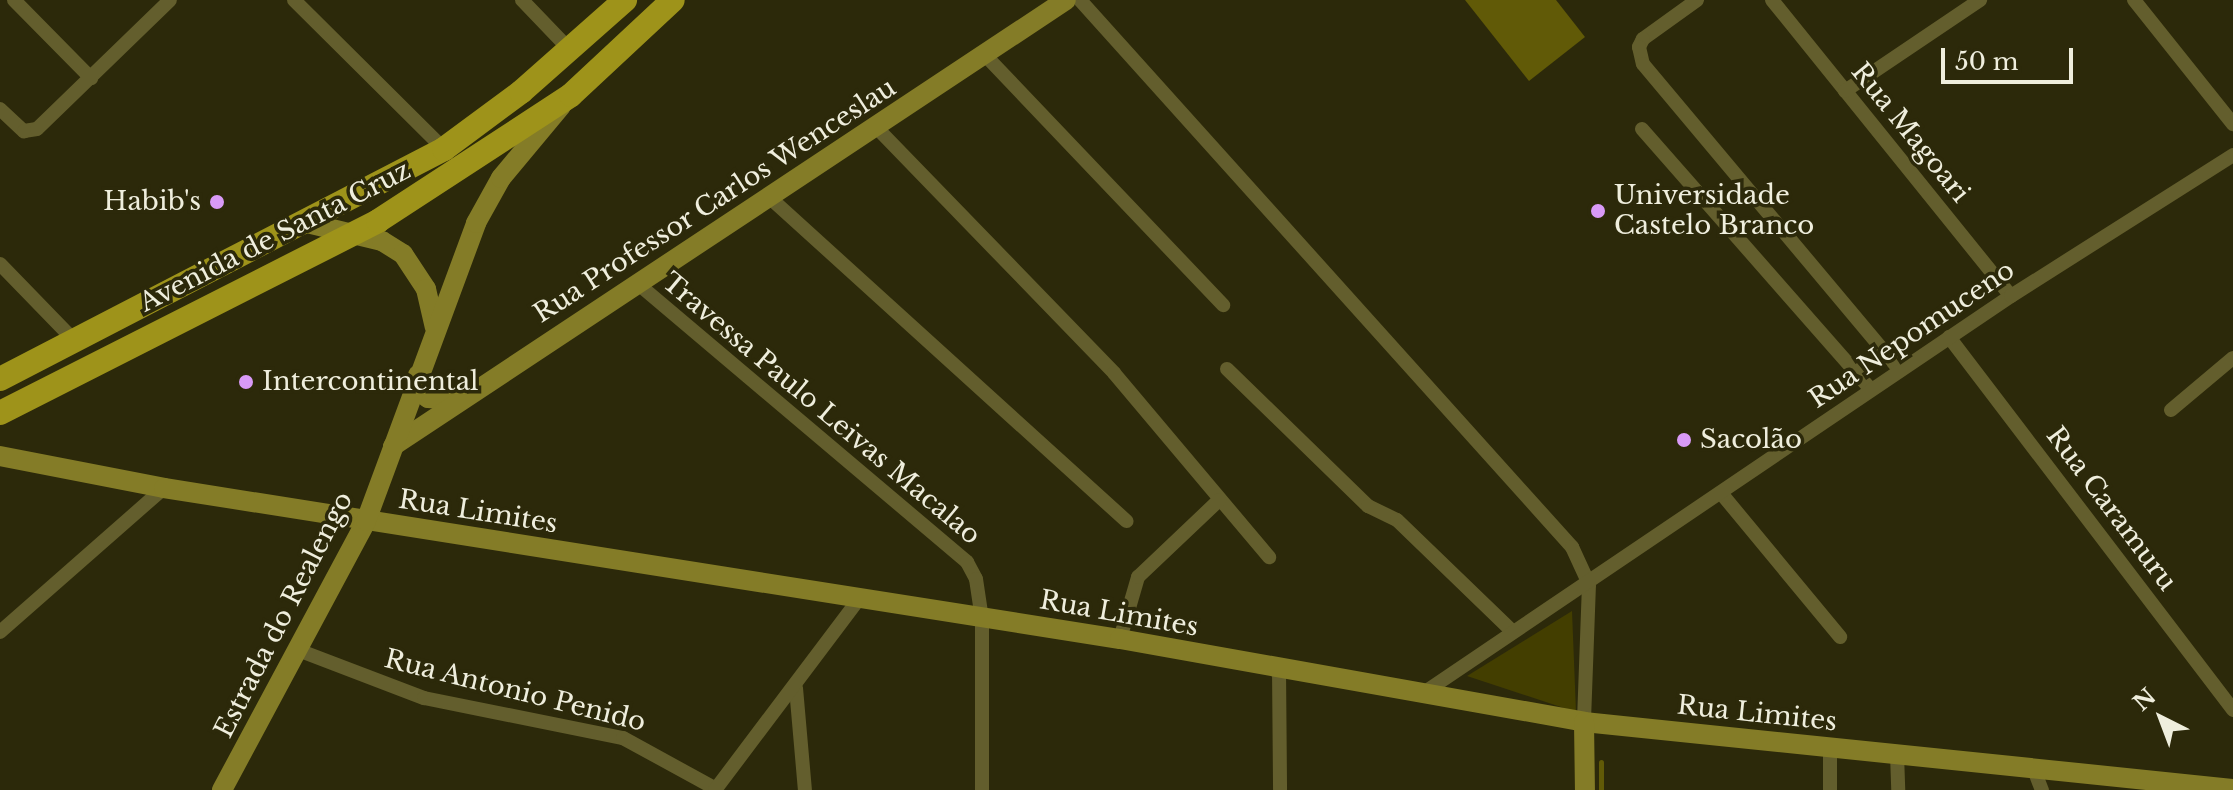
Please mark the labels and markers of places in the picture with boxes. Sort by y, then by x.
place label: Universidade Castelo Branco [1614,180,1814,242]
place label: Habib's [103,186,201,218]
marker: Habib's [208,193,226,211]
marker: Universidade Castelo Branco [1589,202,1607,220]
place label: Intercontinental [262,366,479,398]
marker: Intercontinental [237,373,255,391]
place label: Sacolão [1700,424,1802,456]
marker: Sacolão [1675,431,1693,449]

